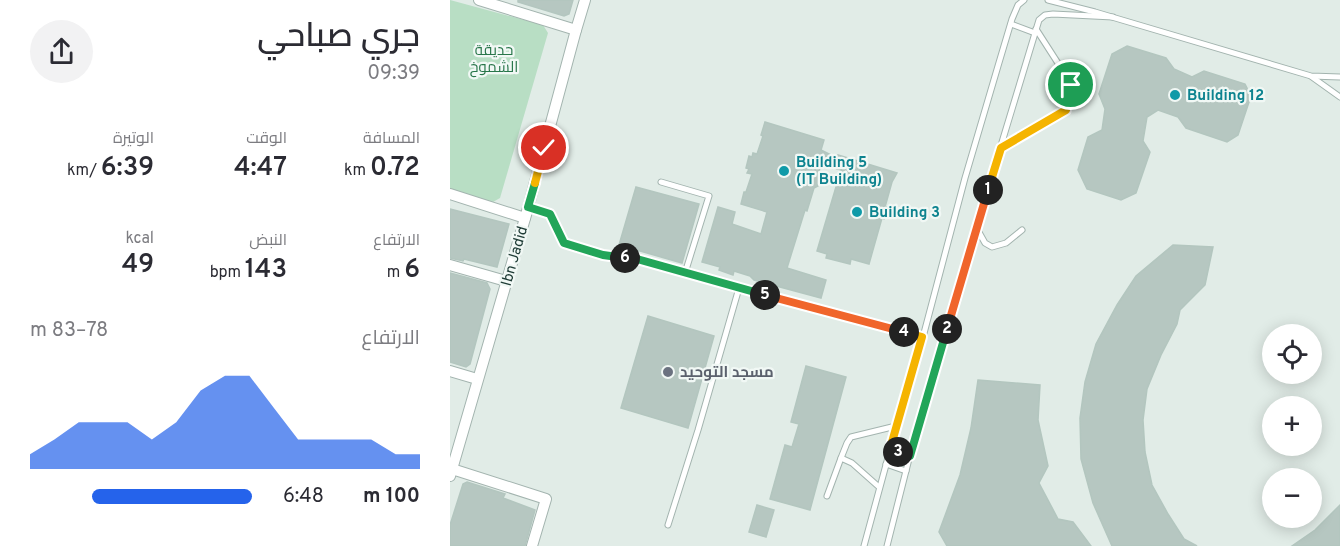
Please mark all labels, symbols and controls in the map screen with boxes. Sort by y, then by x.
text: جري صباحي [257,17,420,59]
button: share [30,20,93,83]
park label: حديقة الشموخ [470,42,518,78]
pin [1045,59,1096,110]
text: 09:39 [367,61,420,87]
icon: arrive [1054,68,1087,101]
place label: Building 12 [1187,87,1264,106]
marker: Building 12 [1168,88,1182,102]
pin [518,122,569,173]
text: الوتيرة [113,129,154,149]
text: الوقت [246,129,287,149]
text: المسافة [363,129,420,149]
icon: check [527,131,560,164]
text: 6:39 [101,152,154,185]
text: 4:47 [234,152,287,185]
text: 0.72 [370,152,420,185]
place label: Building 5 (IT Building) [796,154,882,190]
text: /km [67,161,101,181]
text: km [344,161,370,181]
marker: Building 5 (IT Building) [777,164,791,178]
pin: 1 [973,175,1003,205]
text: 1 [985,180,991,200]
place label: Building 3 [869,204,940,223]
marker: Building 3 [850,205,864,219]
street label: Ibn Jadid [498,224,533,289]
text: kcal [126,229,154,249]
text: النبض [249,231,287,251]
text: الارتفاع [373,231,420,251]
pin: 6 [610,243,640,273]
text: 6 [620,248,630,268]
text: 49 [122,249,154,282]
text: 143 [245,254,287,287]
text: 6 [404,254,420,287]
text: bpm [210,263,245,283]
text: m [387,263,404,283]
pin: 5 [750,280,780,310]
text: 5 [760,285,770,305]
pin: 2 [932,314,962,344]
pin: 4 [889,317,919,347]
text: 78–83 m [30,318,108,344]
text: 2 [942,319,952,339]
text: 4 [899,322,909,342]
map controls [1262,324,1322,528]
button: locate [1262,324,1322,384]
text: الارتفاع [361,326,420,352]
place label: مسجد التوحيد [680,364,774,383]
marker: مسجد التوحيد [661,365,675,379]
button: + [1262,396,1322,456]
pin: 3 [883,437,913,467]
text: 3 [893,442,903,462]
button: − [1262,468,1322,528]
text: 6:48 [283,484,324,510]
text: 100 m [363,484,420,510]

